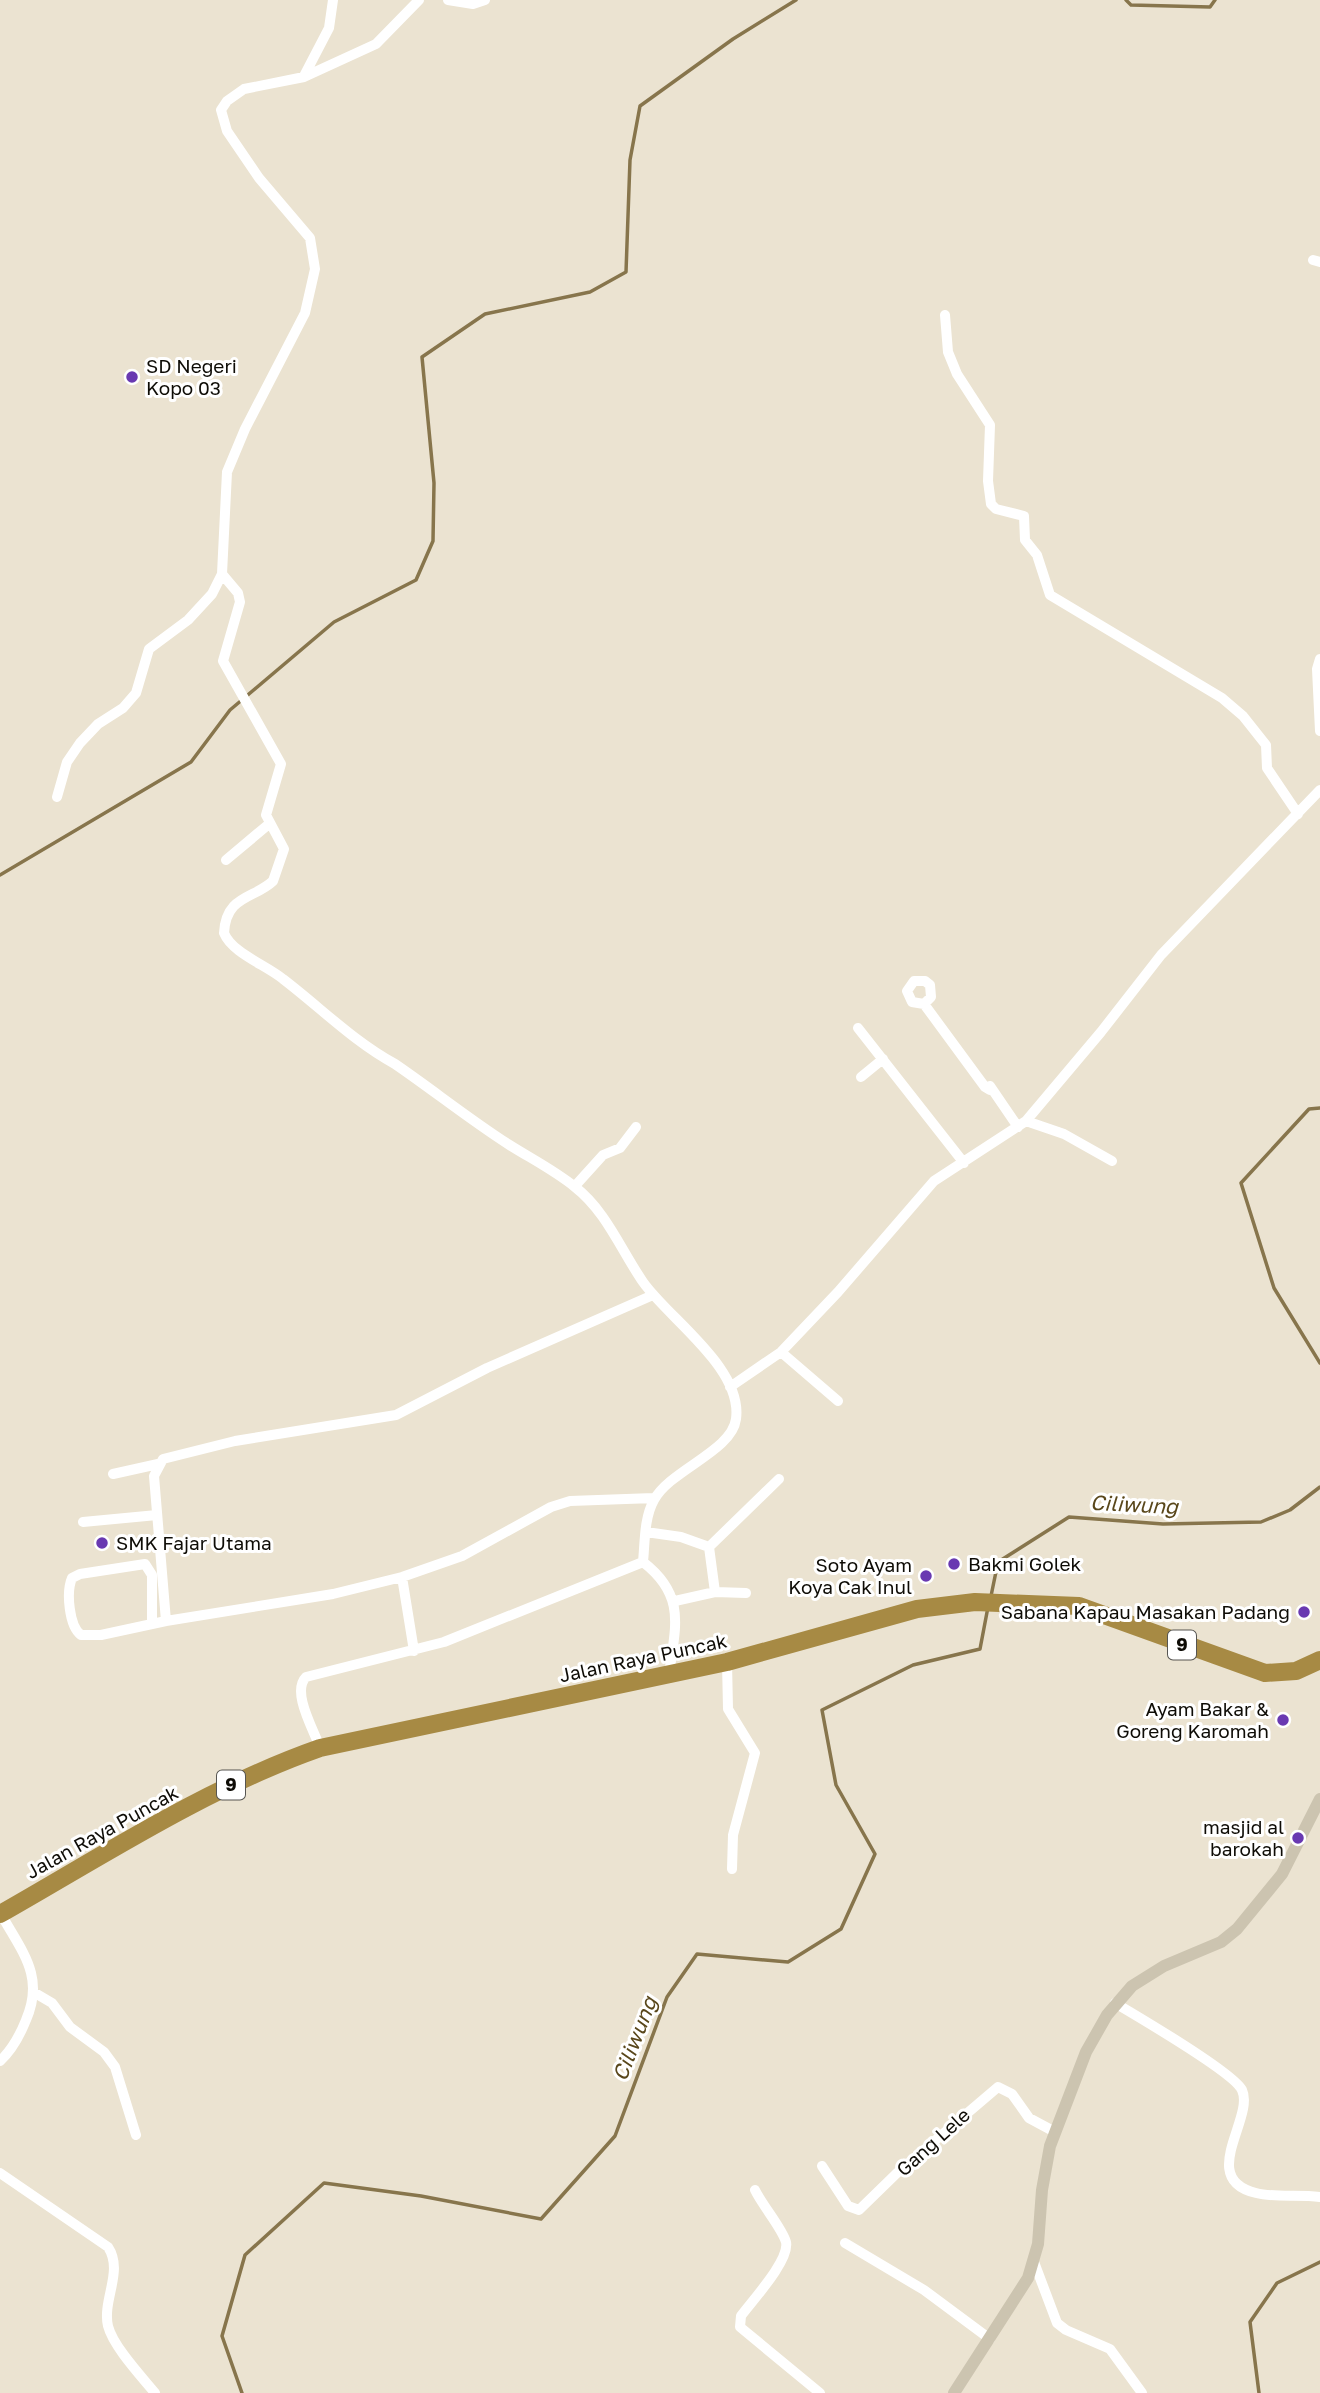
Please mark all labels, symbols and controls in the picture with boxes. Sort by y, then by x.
place label: SD Negeri Kopo 03 [146,354,237,399]
marker: SD Negeri Kopo 03 [124,369,140,385]
water label: Ciliwung [1090,1489,1181,1519]
place label: SMK Fajar Utama [116,1531,272,1554]
marker: SMK Fajar Utama [94,1535,110,1551]
place label: Bakmi Golek [968,1552,1082,1575]
place label: Soto Ayam Koya Cak Inul [788,1553,912,1598]
marker: Bakmi Golek [946,1556,962,1572]
marker: Soto Ayam Koya Cak Inul [918,1568,934,1584]
place label: Sabana Kapau Masakan Padang [1001,1600,1290,1623]
marker: Sabana Kapau Masakan Padang [1296,1604,1312,1620]
street label: Jalan Raya Puncak [557,1628,729,1686]
road number: 9 [1168,1630,1196,1660]
place label: Ayam Bakar & Goreng Karomah [1116,1697,1269,1742]
marker: Ayam Bakar & Goreng Karomah [1275,1712,1291,1728]
road number: 9 [217,1770,245,1800]
street label: Jalan Raya Puncak [22,1780,182,1883]
place label: masjid al barokah [1203,1815,1284,1860]
marker: masjid al barokah [1290,1830,1306,1846]
water label: Ciliwung [606,1991,663,2084]
street label: Gang Lele [891,2103,974,2181]

